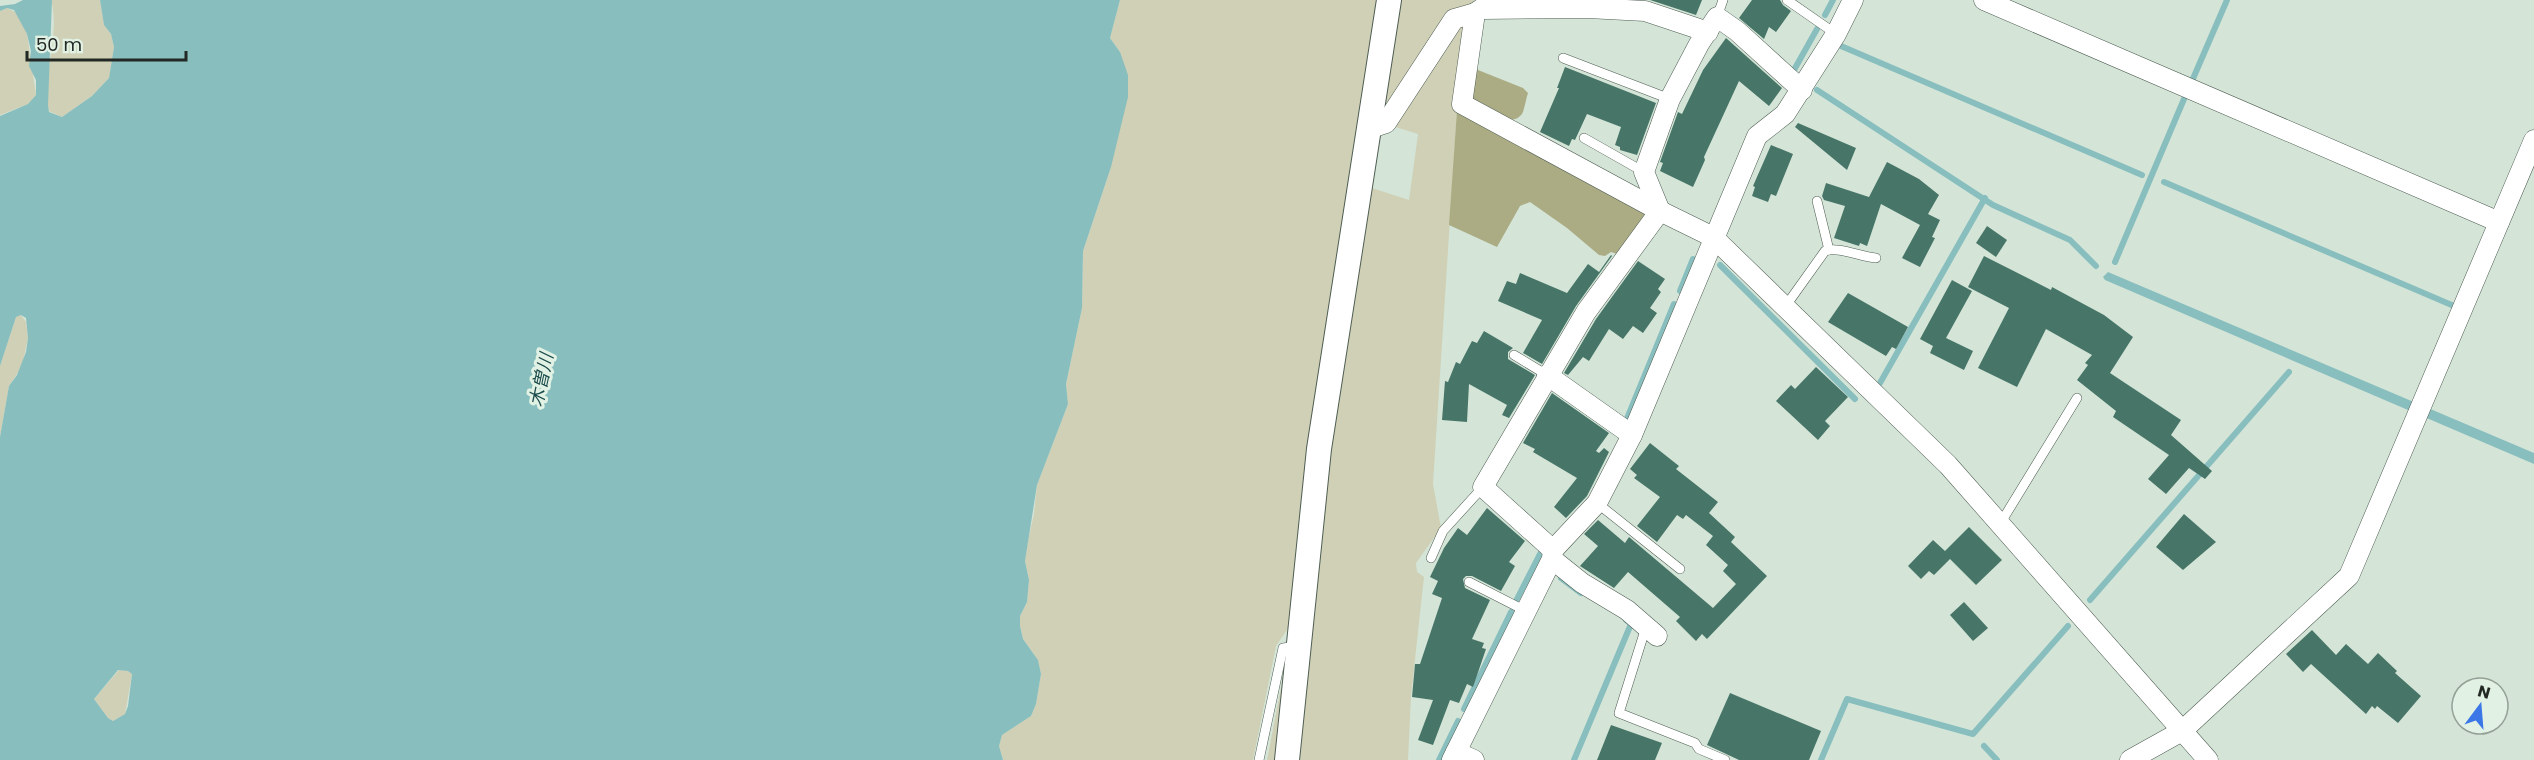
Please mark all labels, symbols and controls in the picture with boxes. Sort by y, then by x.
scale bar [27,24,186,62]
text: 50 m [36,32,82,57]
water label: 木曽川 [523,349,559,409]
north arrow [2450,676,2510,736]
text: N [2475,679,2493,705]

